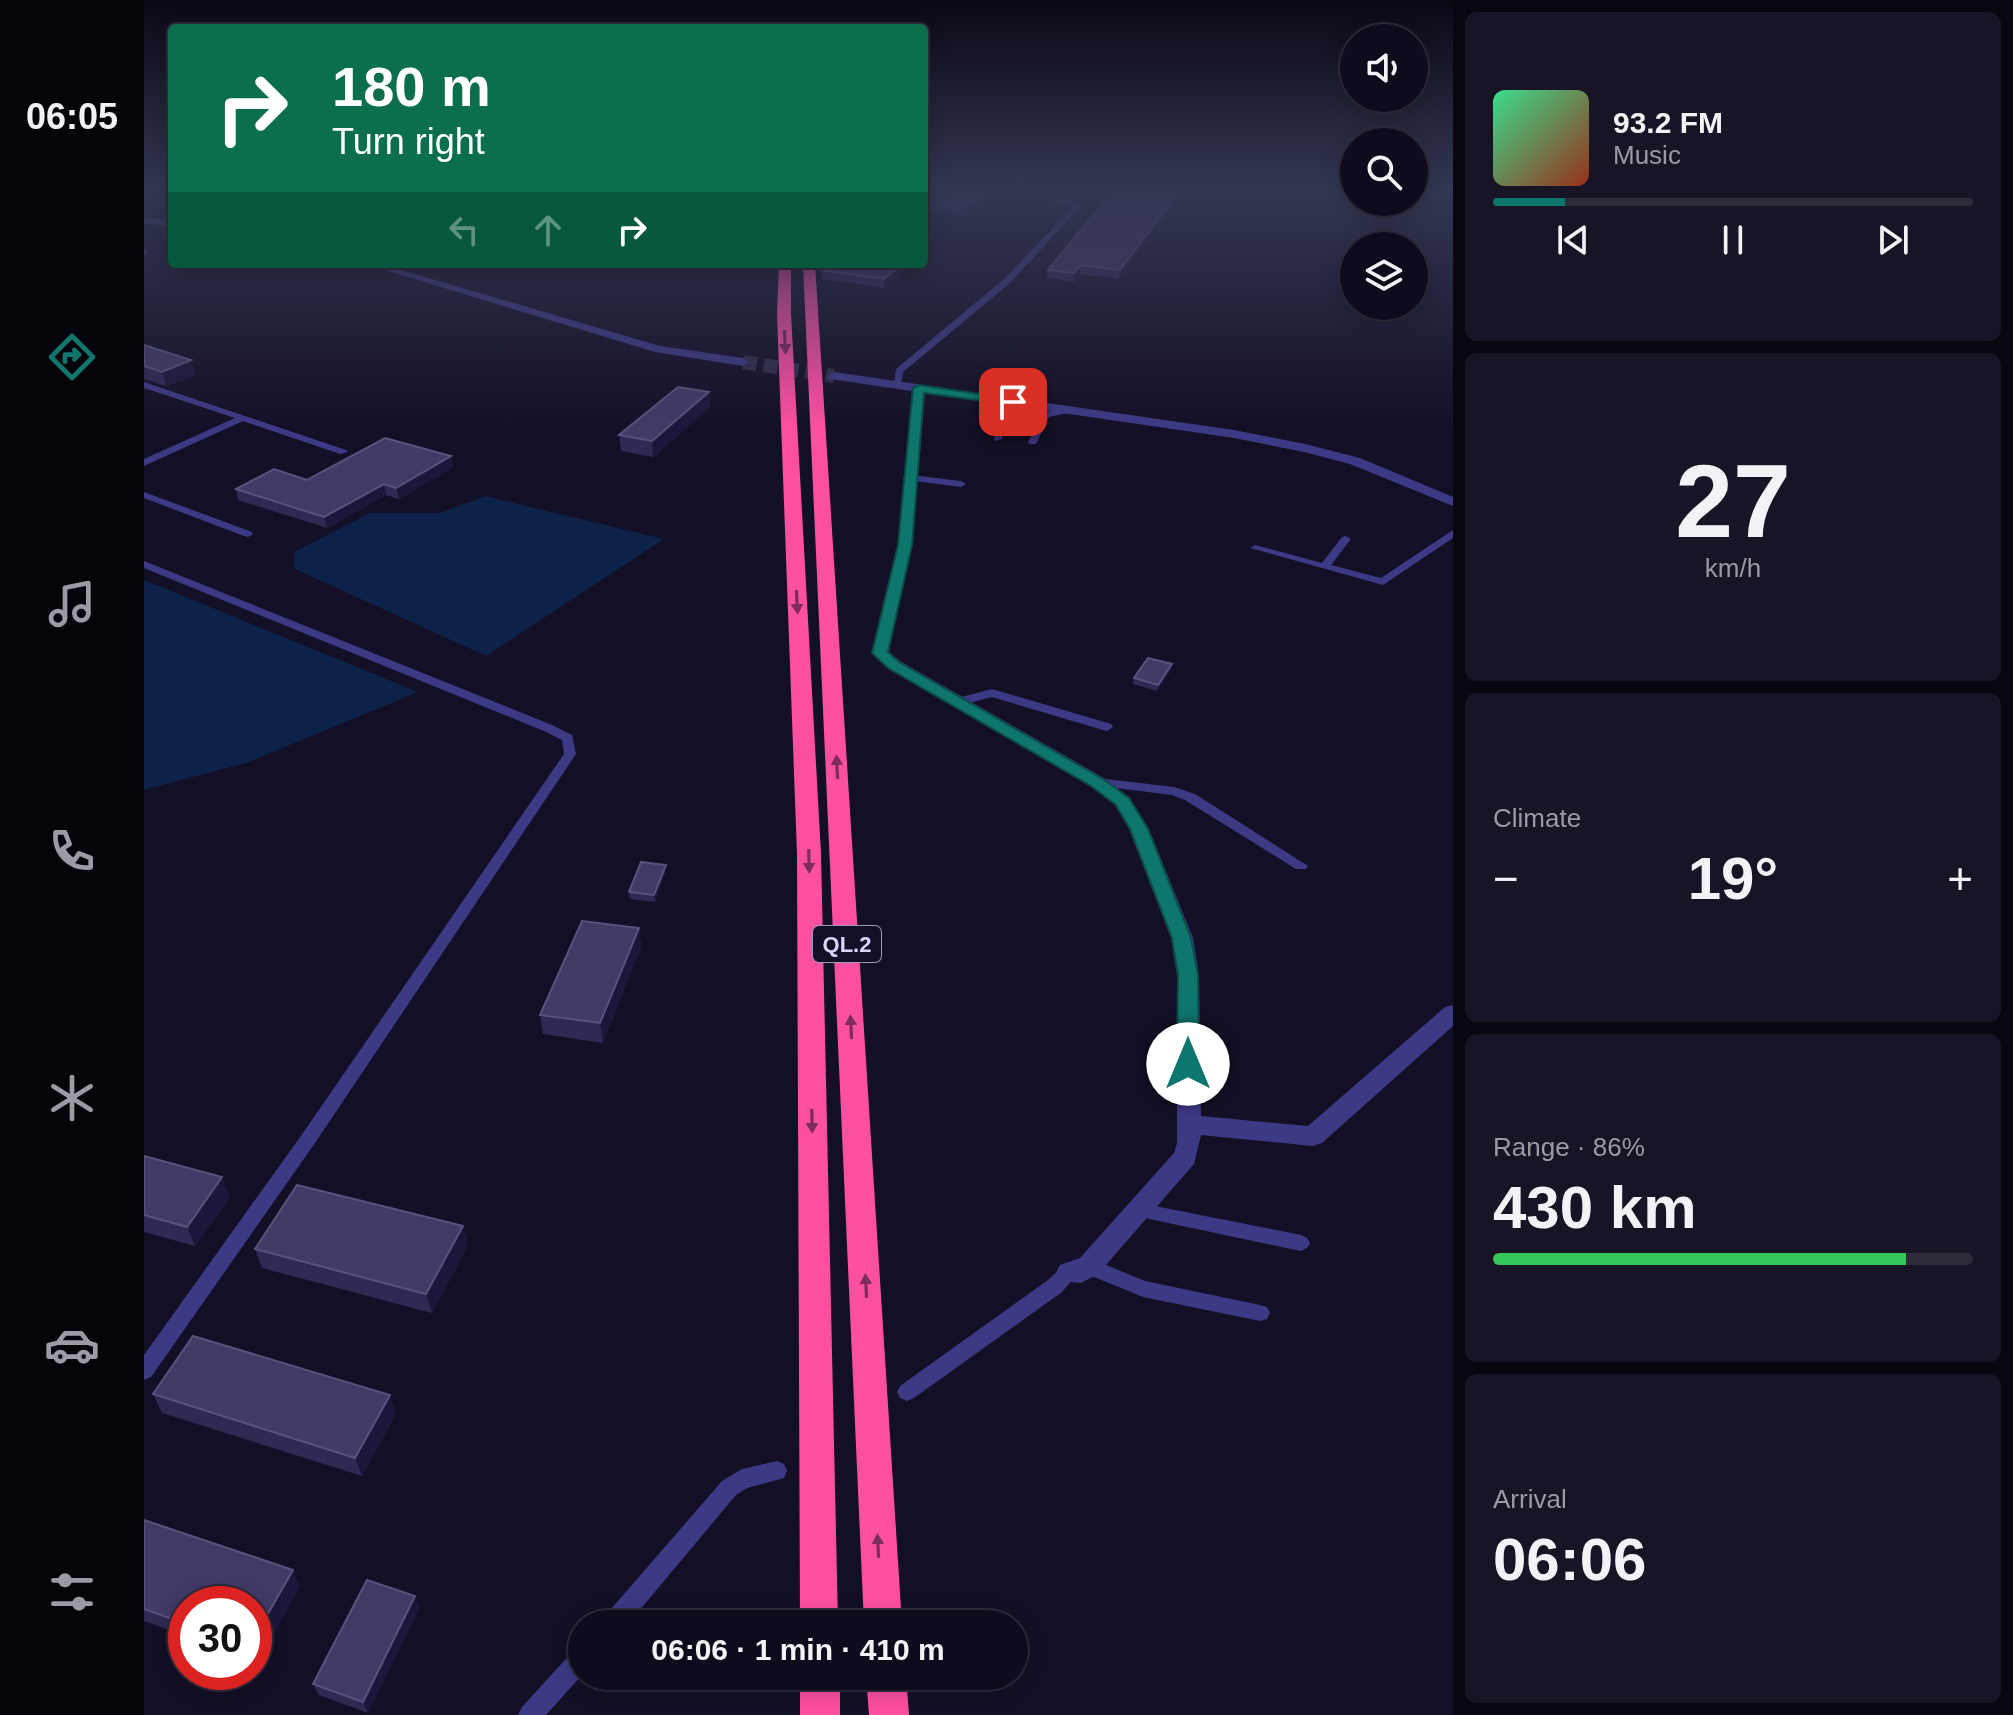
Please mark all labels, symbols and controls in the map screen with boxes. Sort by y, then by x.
map controls [1340,24,1428,320]
button: sound [1340,24,1428,112]
text: 180 m [332,55,491,118]
icon: right [200,56,304,160]
text: 06:05 [26,96,118,137]
text: 93.2 FM [1613,106,1723,139]
text: Turn right [332,121,485,162]
button: search [1340,128,1428,216]
text: Music [1613,140,1681,170]
icon: left [442,208,486,252]
icon: ahead [526,208,570,252]
icon: right [610,208,654,252]
icon: previous [1551,218,1595,262]
icon: pause [1711,218,1755,262]
icon: next [1871,218,1915,262]
button: layers [1340,232,1428,320]
icon: directions [44,329,100,385]
one-way arrow [779,330,792,355]
pin [979,368,1047,436]
icon: arrive [991,380,1035,424]
text: 27 [1675,443,1791,559]
text: km/h [1705,553,1761,583]
icon: music [44,576,100,632]
one-way arrow [791,590,804,615]
one-way arrow [830,754,843,779]
text: Climate [1493,803,1581,833]
icon: phone [44,823,100,879]
text: 19° [1688,845,1778,912]
one-way arrow [803,849,815,874]
text: − [1493,854,1519,903]
text: + [1947,854,1973,903]
road number: QL.2 [813,926,881,962]
one-way arrow [845,1014,858,1039]
position arrow [1146,1022,1230,1106]
icon: climate [44,1070,100,1126]
one-way arrow [806,1109,819,1134]
text: Range · 86% [1493,1132,1645,1162]
text: 430 km [1493,1174,1697,1241]
one-way arrow [859,1273,872,1298]
icon: car [44,1317,100,1373]
text: Arrival [1493,1484,1567,1514]
text: 06:06 [1493,1526,1646,1593]
one-way arrow [871,1533,884,1558]
icon: filters [44,1564,100,1620]
speed limit sign: 30 [168,1586,272,1690]
text: 06:06 · 1 min · 410 m [651,1633,945,1666]

